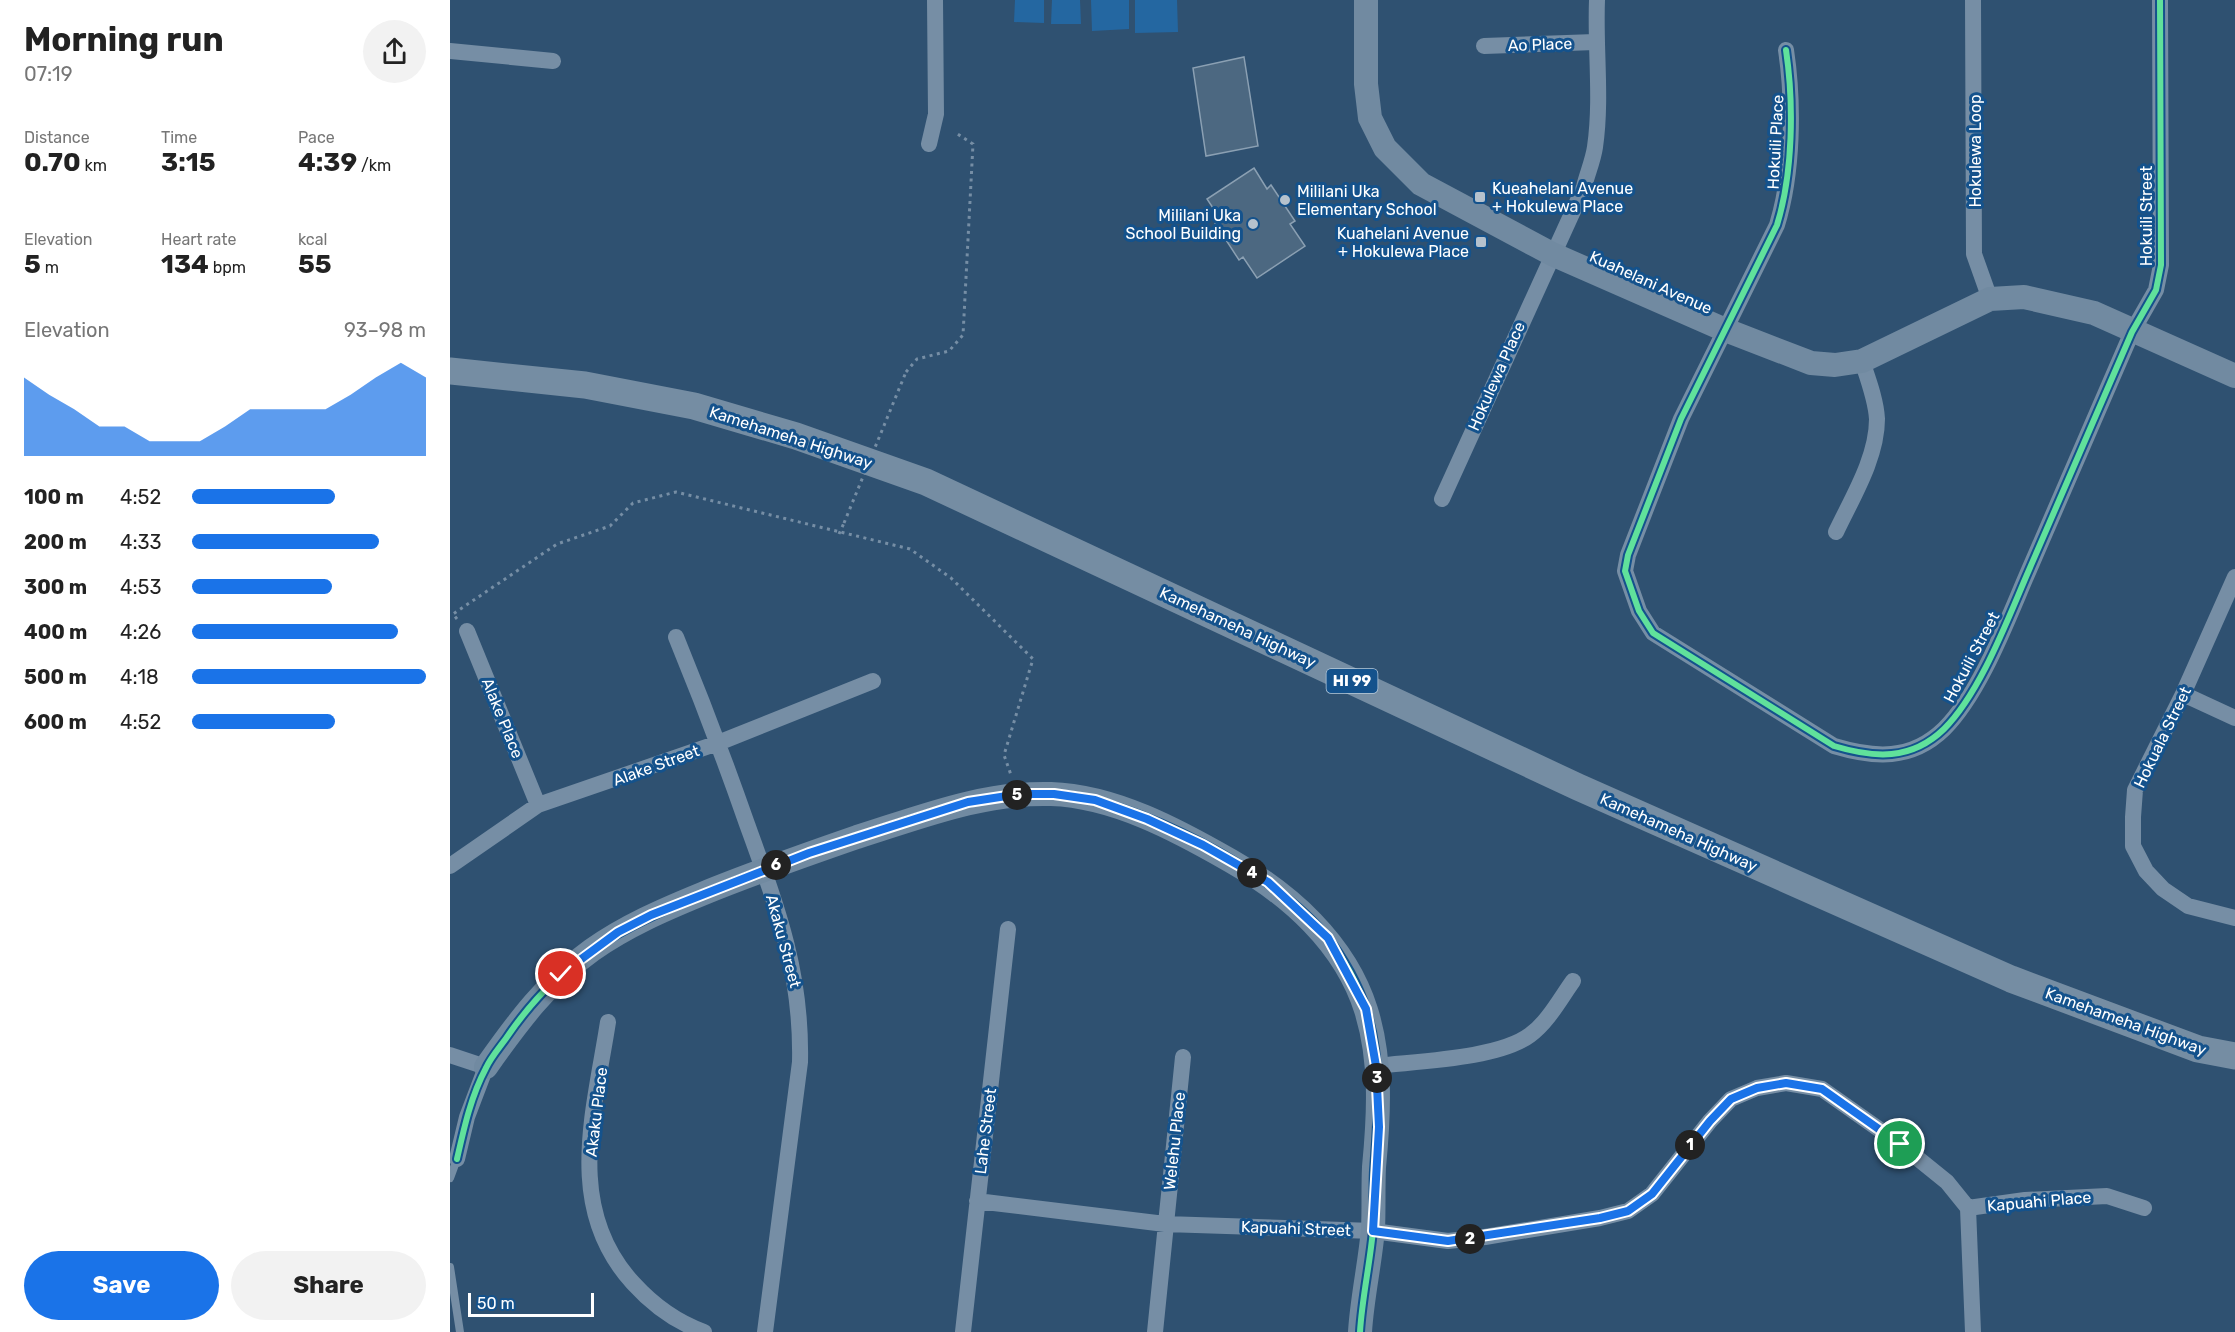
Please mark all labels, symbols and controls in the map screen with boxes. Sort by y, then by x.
text: Morning run [24,20,224,59]
button: share [363,20,426,83]
street label: Ao Place [1507,34,1573,55]
text: 07:19 [24,62,73,86]
street label: Hokuili Place [1764,94,1787,190]
street label: Hokulewa Loop [1966,94,1985,208]
text: Distance [24,128,90,147]
text: Time [161,128,197,147]
text: Pace [298,128,335,147]
text: 0.70 [24,147,81,178]
text: 3:15 [161,147,215,178]
text: 4:39 [298,147,357,178]
text: km [81,156,107,175]
text: /km [357,156,391,175]
street label: Hokuili Street [2137,166,2156,266]
place label: Kueahelani Avenue + Hokulewa Place [1492,179,1633,216]
place label: Mililani Uka Elementary School [1297,182,1437,219]
marker: Kueahelani Avenue + Hokulewa Place [1473,190,1487,204]
marker: Mililani Uka Elementary School [1278,193,1292,207]
place label: Mililani Uka School Building [1126,206,1241,243]
marker: Mililani Uka School Building [1246,217,1260,231]
place label: Kuahelani Avenue + Hokulewa Place [1337,224,1469,261]
text: Elevation [24,230,93,249]
text: Heart rate [161,230,236,249]
text: kcal [298,230,327,249]
marker: Kuahelani Avenue + Hokulewa Place [1474,235,1488,249]
street label: Kuahelani Avenue [1587,247,1715,318]
text: 5 [24,249,41,280]
text: 134 [161,249,209,280]
text: 55 [298,249,332,280]
text: m [41,258,59,277]
text: bpm [209,258,246,277]
text: Elevation [24,318,110,342]
text: 93–98 m [344,318,426,342]
street label: Hokulewa Place [1464,319,1529,434]
street label: Kamehameha Highway [707,402,875,473]
text: 100 m [24,485,84,509]
text: 4:52 [120,485,161,509]
text: 200 m [24,530,87,554]
text: 4:33 [120,530,162,554]
text: 300 m [24,575,87,599]
text: 4:53 [120,575,161,599]
street label: Kamehameha Highway [1157,583,1319,672]
street label: Hokuili Street [1940,608,2003,706]
text: 400 m [24,620,87,644]
text: 4:26 [120,620,161,644]
text: 500 m [24,665,87,689]
text: 4:18 [120,665,159,689]
road number: HI 99 [1326,669,1378,693]
street label: Alake Place [478,675,527,761]
street label: Hokuala Street [2130,684,2195,791]
text: 600 m [24,710,87,734]
text: 4:52 [120,710,161,734]
street label: Alake Street [610,741,702,790]
pin: 5 [1002,780,1032,810]
text: 5 [1012,785,1022,804]
street label: Kamehameha Highway [1597,789,1761,876]
pin: 6 [761,850,791,880]
text: 6 [771,855,781,874]
pin: 4 [1237,858,1267,888]
text: 4 [1247,863,1257,882]
street label: Akaku Street [762,892,805,990]
pin [535,948,586,999]
icon: check [544,957,577,990]
street label: Kamehameha Highway [2043,983,2209,1060]
pin: 3 [1362,1063,1392,1093]
street label: Akaku Place [582,1066,611,1158]
text: 3 [1372,1068,1382,1087]
street label: Lahe Street [971,1087,1000,1175]
street label: Welehu Place [1160,1091,1189,1191]
pin [1874,1118,1925,1169]
icon: arrive [1883,1127,1916,1160]
pin: 1 [1675,1130,1705,1160]
text: 1 [1686,1135,1694,1154]
street label: Kapuahi Place [1986,1187,2092,1216]
street label: Kapuahi Street [1241,1217,1351,1240]
pin: 2 [1455,1224,1485,1254]
text: 2 [1465,1229,1475,1248]
button: Save [24,1251,219,1320]
button: Share [231,1251,426,1320]
scale bar [468,1290,594,1318]
text: 50 m [477,1294,515,1313]

